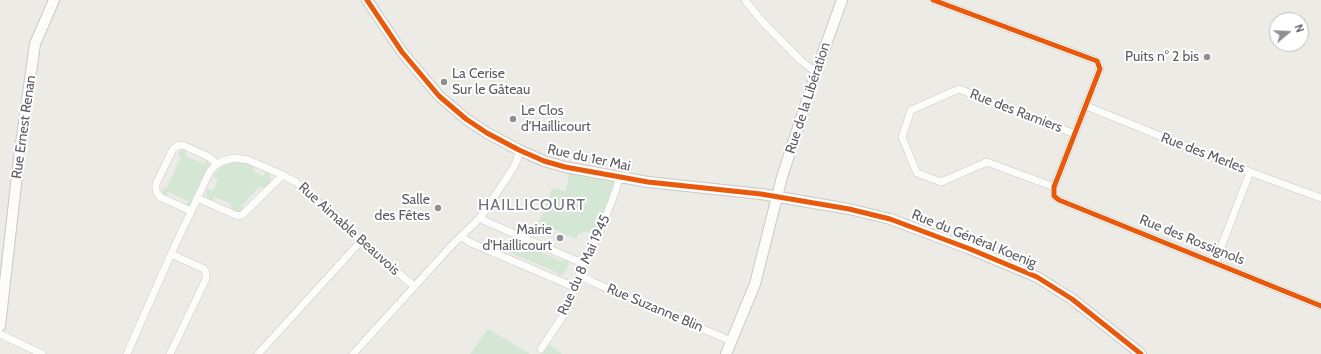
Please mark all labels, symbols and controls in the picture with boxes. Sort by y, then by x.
north arrow [1269,12,1309,52]
text: N [1292,22,1307,34]
street label: Rue de la Libération [782,40,834,156]
place label: Puits n° 2 bis [1125,49,1199,65]
marker: Puits n° 2 bis [1202,52,1212,62]
place label: La Cerise Sur le Gâteau [452,66,530,98]
street label: Rue Ernest Renan [8,74,40,180]
marker: La Cerise Sur le Gâteau [439,77,449,87]
street label: Rue des Ramiers [967,86,1065,136]
place label: Le Clos d'Haillicourt [521,103,591,136]
marker: Le Clos d'Haillicourt [508,114,518,124]
street label: Rue des Merles [1159,129,1247,177]
street label: Rue du 1er Mai [546,141,632,175]
street label: Rue Aimable Beauvois [295,179,403,279]
place label: Salle des Fêtes [375,192,430,224]
district label: HAILLICOURT [478,195,586,215]
marker: Salle des Fêtes [433,203,443,213]
street label: Rue du Général Koenig [909,206,1039,272]
street label: Rue des Rossignols [1137,211,1247,269]
street label: Rue du 8 Mai 1945 [554,212,614,318]
place label: Mairie d'Haillicourt [482,222,552,254]
marker: Mairie d'Haillicourt [555,233,565,243]
street label: Rue Suzanne Blin [604,280,706,336]

